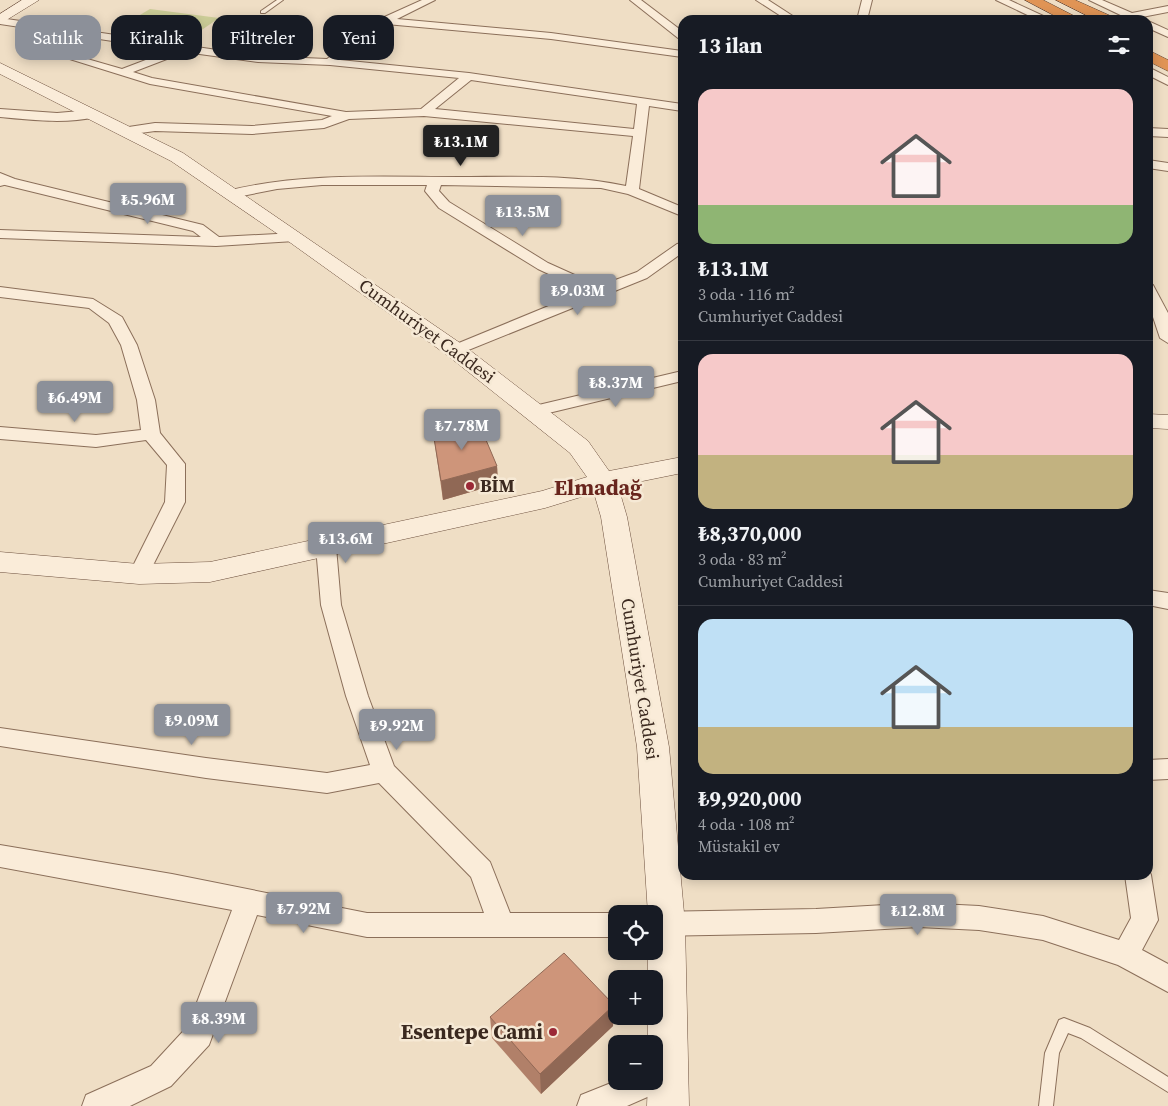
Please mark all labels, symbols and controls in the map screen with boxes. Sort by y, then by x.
chip: Satılık [15,15,101,60]
chip: Kiralık [111,15,202,60]
chip: Filtreler [212,15,313,60]
chip: Yeni [323,15,394,60]
text: 13 ilan [698,31,763,60]
icon: filters [1105,31,1133,59]
icon: home [871,121,961,211]
pin: ₺13.1M [420,124,502,167]
text: ₺13.1M [434,130,488,152]
pin: ₺5.96M [107,182,189,225]
text: ₺5.96M [121,188,175,210]
pin: ₺13.5M [482,194,564,237]
text: ₺13.5M [496,200,550,222]
text: ₺13.1M [698,254,769,283]
street label: Cumhuriyet Caddesi [354,273,501,389]
pin: ₺9.03M [537,274,619,316]
text: ₺9.03M [551,279,605,301]
text: 3 oda · 116 m² [698,283,795,305]
text: Cumhuriyet Caddesi [698,305,843,327]
pin: ₺8.37M [575,366,657,408]
text: ₺8.37M [589,371,643,393]
pin: ₺6.49M [34,380,116,423]
text: ₺6.49M [48,386,102,408]
icon: home [871,387,961,477]
pin: ₺7.78M [421,408,503,451]
text: ₺7.78M [435,414,489,436]
district label: Elmadağ [554,472,642,502]
place label: BİM [480,473,515,498]
marker: BİM [464,480,476,492]
text: ₺8,370,000 [698,519,802,548]
pin: ₺13.6M [305,522,387,564]
text: ₺13.6M [319,527,373,549]
text: 3 oda · 83 m² [698,548,787,570]
text: Cumhuriyet Caddesi [698,570,843,592]
street label: Cumhuriyet Caddesi [615,596,666,761]
icon: home [871,652,961,742]
pin: ₺9.09M [151,704,233,746]
pin: ₺9.92M [356,708,438,751]
text: ₺9.09M [165,709,219,731]
text: ₺9.92M [370,714,424,736]
text: ₺9,920,000 [698,784,802,813]
text: 4 oda · 108 m² [698,813,795,835]
text: Müstakil ev [698,835,780,857]
pin: ₺7.92M [263,892,345,934]
pin: ₺12.8M [877,894,959,936]
text: ₺7.92M [277,897,331,919]
text: ₺12.8M [891,899,945,921]
map controls [608,905,663,1090]
button: locate [608,905,663,960]
button: + [608,970,663,1025]
pin: ₺8.39M [178,1002,260,1044]
text: ₺8.39M [192,1007,246,1029]
place label: Esentepe Cami [401,1017,543,1046]
marker: Esentepe Cami [547,1026,559,1038]
button: − [608,1035,663,1090]

